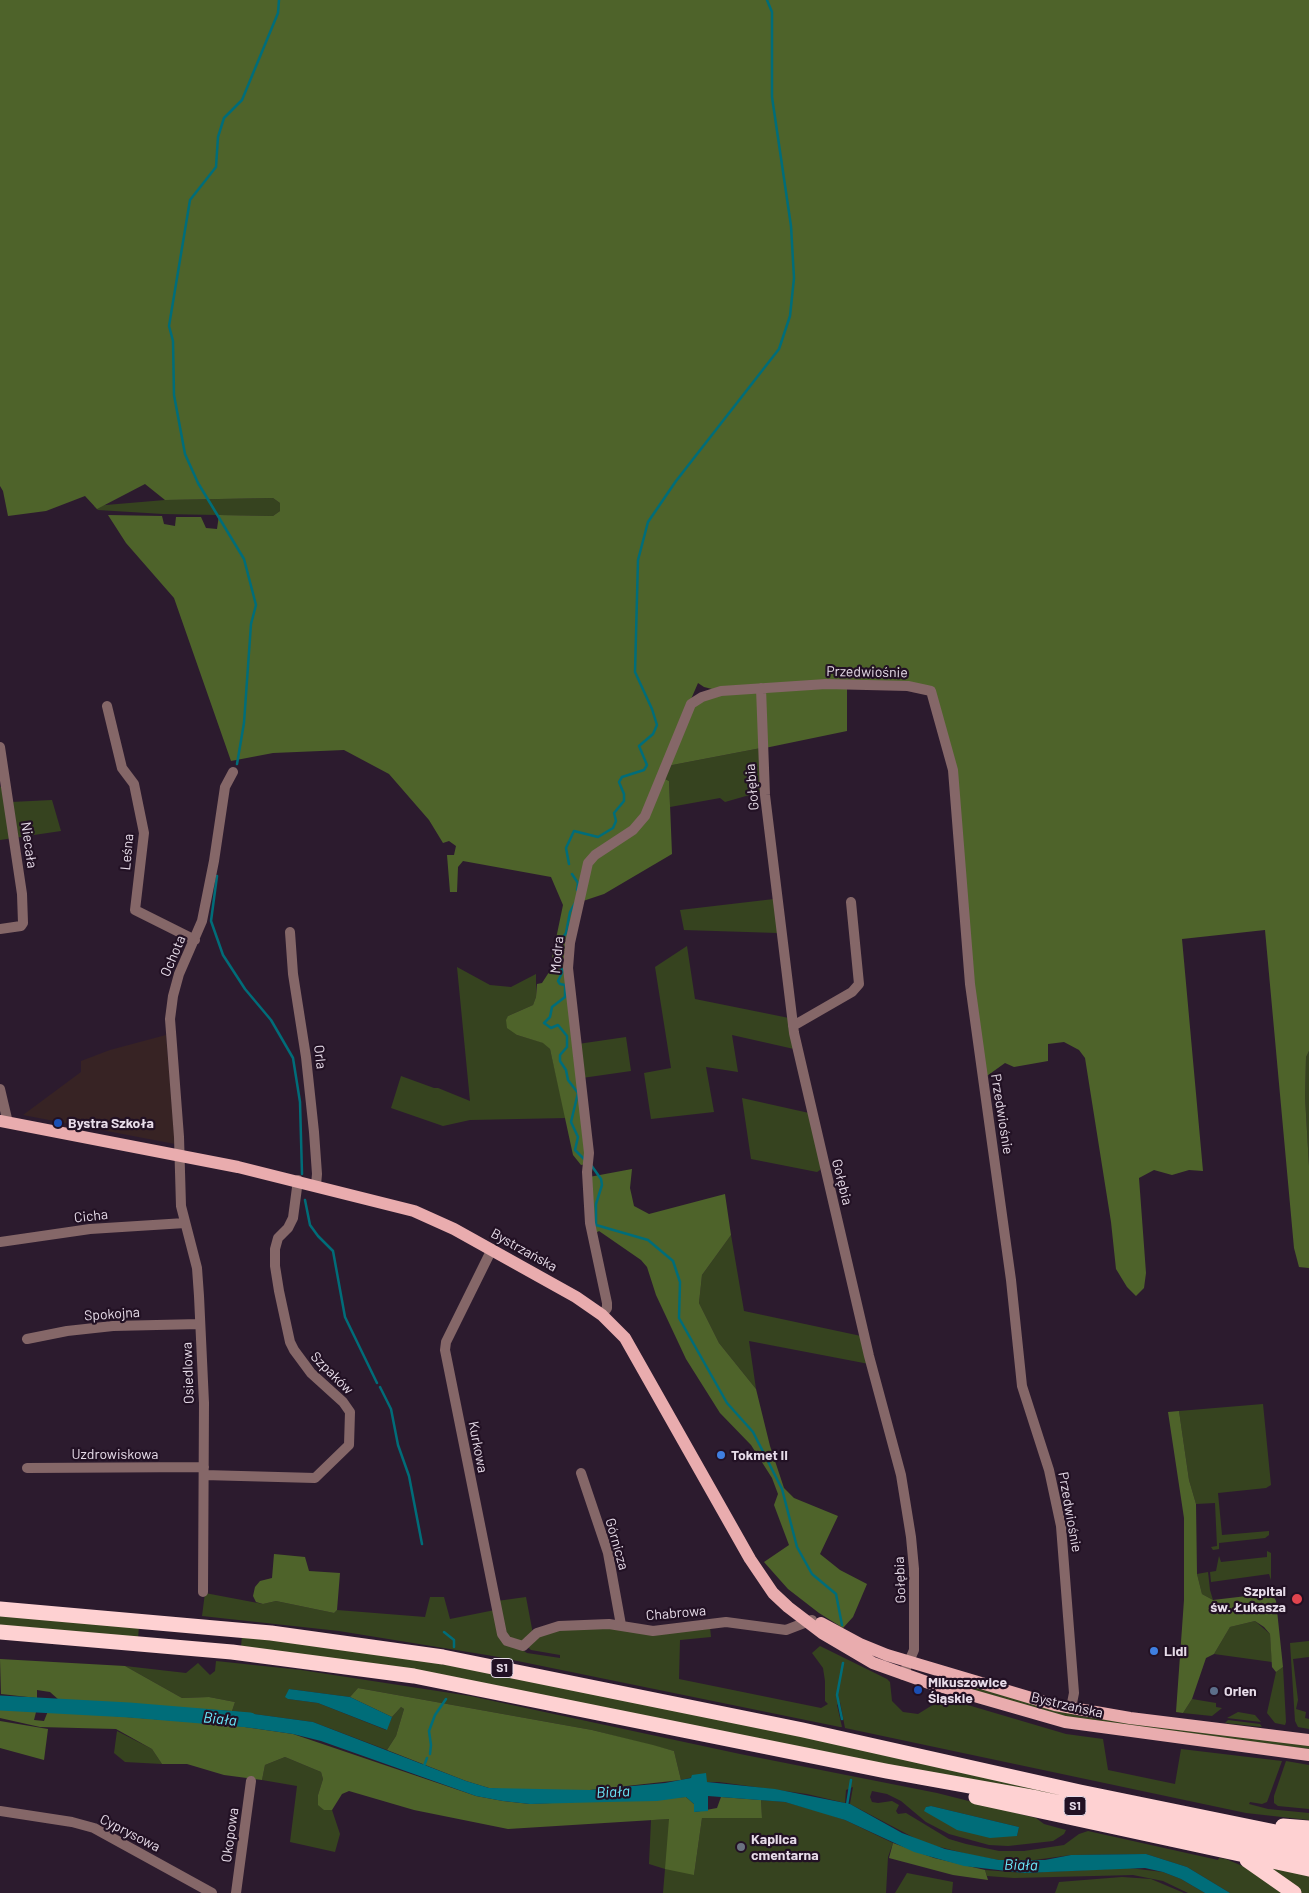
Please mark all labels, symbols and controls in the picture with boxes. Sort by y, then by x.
street label: Przedwiośnie [826,663,908,681]
street label: Gołębia [742,763,762,811]
street label: Niecała [17,821,41,869]
street label: Leśna [117,833,137,871]
street label: Ochota [157,933,189,979]
street label: Modra [547,936,567,974]
street label: Orla [310,1044,330,1070]
street label: Przedwiośnie [987,1072,1017,1156]
place label: Bystra Szkoła [68,1115,154,1131]
marker: Bystra Szkoła [52,1117,64,1129]
street label: Gołębia [828,1157,856,1207]
street label: Cicha [73,1206,109,1226]
street label: Bystrzańska [488,1225,560,1275]
street label: Spokojna [84,1304,140,1324]
street label: Osiedlowa [179,1342,197,1404]
street label: Szpaków [307,1348,357,1398]
street label: Kurkowa [465,1420,491,1474]
street label: Uzdrowiskowa [72,1446,158,1462]
place label: Tokmet II [731,1447,788,1463]
marker: Tokmet II [715,1449,727,1461]
street label: Przedwiośnie [1055,1470,1085,1554]
street label: Górnicza [602,1516,632,1572]
street label: Gołębia [891,1556,909,1604]
place label: Szpital św. Łukasza [1210,1583,1286,1615]
marker: Szpital św. Łukasza [1290,1592,1304,1606]
street label: Chabrowa [645,1602,707,1624]
place label: Lidl [1164,1643,1187,1659]
marker: Lidl [1148,1645,1160,1657]
road number: S1 [491,1659,513,1678]
place label: Mikuszowice Śląskie [928,1674,1007,1706]
place label: Orlen [1224,1683,1257,1699]
marker: Mikuszowice Śląskie [912,1684,924,1696]
marker: Orlen [1208,1685,1220,1697]
street label: Bystrzańska [1029,1689,1105,1721]
water label: Biała [202,1708,238,1730]
water label: Biała [596,1782,630,1802]
road number: S1 [1064,1796,1086,1815]
street label: Okopowa [218,1807,242,1863]
street label: Cyprysowa [97,1811,163,1855]
place label: Kaplica cmentarna [751,1831,819,1864]
marker: Kaplica cmentarna [735,1841,747,1853]
water label: Biała [1004,1856,1038,1874]

